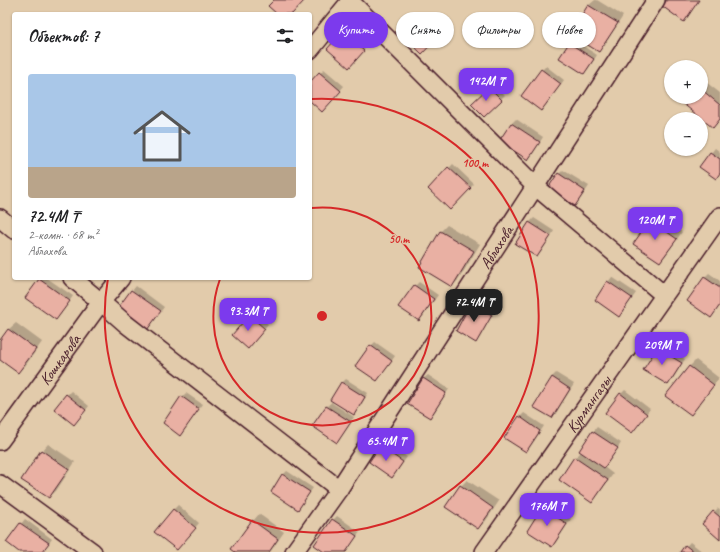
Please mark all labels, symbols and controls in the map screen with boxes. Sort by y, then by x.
chip: Купить [324,12,388,48]
chip: Снять [396,12,454,48]
chip: Фильтры [462,12,534,48]
chip: Новое [542,12,596,48]
icon: filters [274,25,296,47]
text: Объектов: 7 [28,26,99,47]
map controls [664,60,708,156]
button: + [664,60,708,104]
pin: 142M ₸ [453,68,519,102]
text: 142M ₸ [468,73,504,89]
icon: home [126,100,198,172]
button: − [664,112,708,156]
text: 100 m [462,155,489,171]
text: 72.4M ₸ [28,206,79,227]
pin: 120M ₸ [622,207,688,241]
text: 120M ₸ [637,212,673,228]
street label: Аблахова [476,221,519,273]
text: 2-комн. · 68 m² [28,227,98,243]
text: 50 m [389,231,410,247]
text: Аблахова [28,243,66,259]
pin: 72.4M ₸ [437,289,511,323]
text: 72.4M ₸ [454,294,494,310]
pin: 93.3M ₸ [211,298,285,332]
text: 93.3M ₸ [229,303,267,319]
centre of rings [315,309,329,323]
street label: Кошкарова [35,330,86,389]
pin: 209M ₸ [629,332,695,366]
text: 209M ₸ [644,337,680,353]
street label: Курмангазы [562,371,617,437]
pin: 65.4M ₸ [349,428,423,462]
text: 65.4M ₸ [366,433,406,449]
pin: 176M ₸ [514,493,580,527]
text: 176M ₸ [529,498,565,514]

